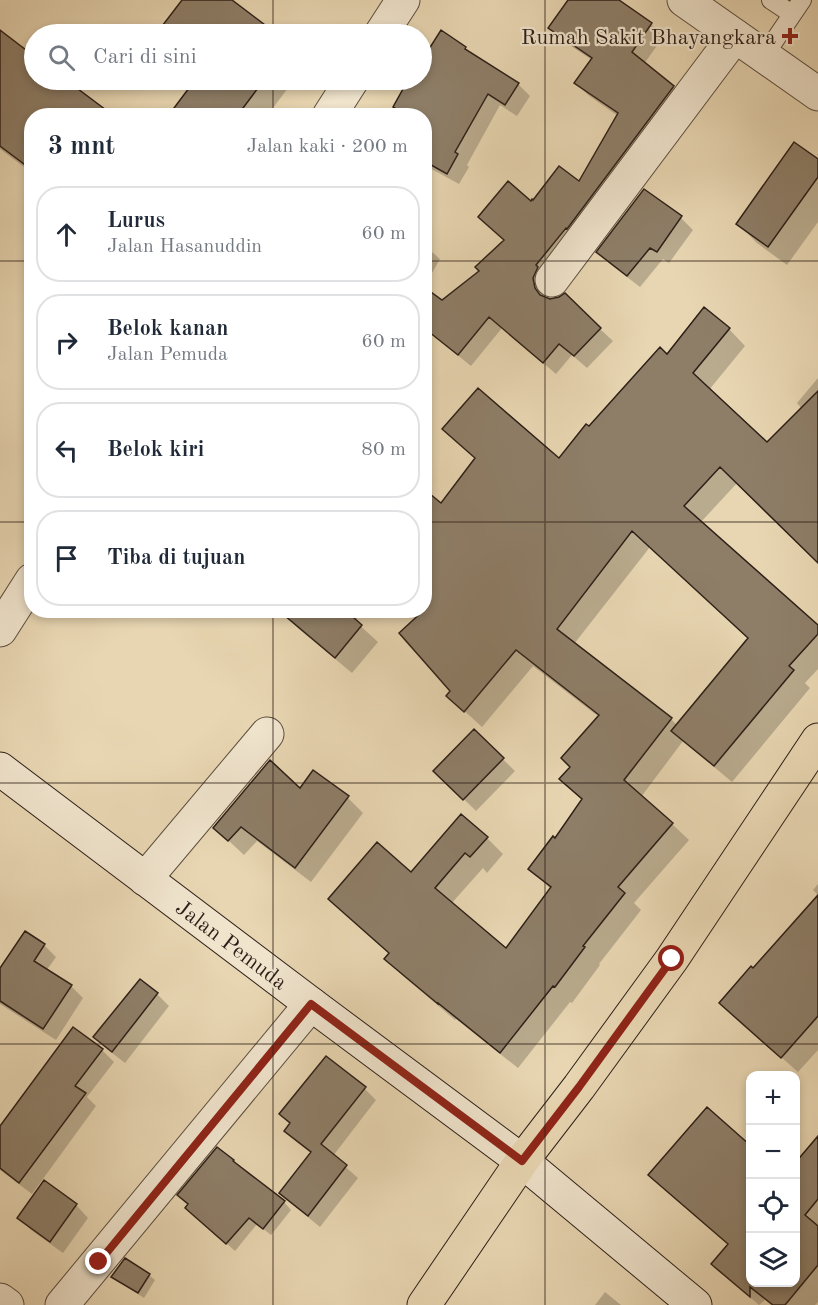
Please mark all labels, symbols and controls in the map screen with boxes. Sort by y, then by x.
search box [24,24,432,90]
place label: Rumah Sakit Bhayangkara [521,27,776,49]
marker: Rumah Sakit Bhayangkara [781,27,799,45]
icon: search [45,41,78,74]
text: Cari di sini [93,46,197,68]
text: 3 mnt [48,134,115,160]
text: Jalan kaki · 200 m [246,137,408,157]
text: Lurus [107,210,165,232]
icon: ahead [50,218,83,251]
text: 60 m [361,224,406,244]
text: Jalan Hasanuddin [107,237,262,257]
text: Belok kanan [107,318,229,340]
icon: right [50,326,83,359]
text: 60 m [361,332,406,352]
text: Jalan Pemuda [107,345,228,365]
icon: left [50,434,83,467]
text: Belok kiri [107,439,204,461]
text: 80 m [361,440,406,460]
icon: arrive [50,542,83,575]
text: Tiba di tujuan [107,547,245,569]
street label: Jalan Pemuda [171,897,291,995]
route start [658,945,684,971]
map controls [746,1071,800,1287]
button: + [746,1071,800,1125]
button: − [746,1125,800,1179]
button: locate [746,1179,800,1233]
button: layers [746,1233,800,1287]
route end [85,1248,111,1274]

